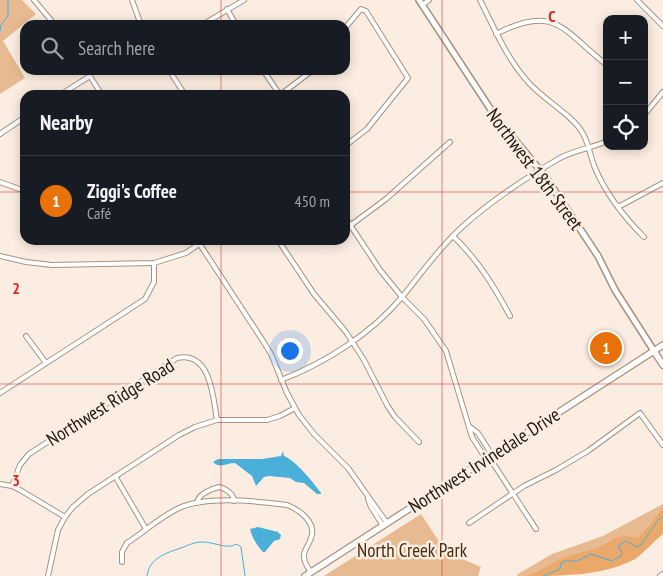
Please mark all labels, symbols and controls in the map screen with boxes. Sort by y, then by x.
text: C [548,6,556,26]
map controls [603,15,648,150]
button: + [603,15,648,60]
search box [20,20,350,75]
icon: search [38,34,66,62]
text: Search here [78,36,155,60]
button: − [603,60,648,105]
street label: Northwest 18th Street [481,103,589,235]
button: locate [603,105,648,150]
text: Nearby [40,109,93,136]
text: Ziggi's Coffee [87,179,177,203]
text: 1 [52,191,60,211]
text: 450 m [295,191,330,211]
text: Café [87,203,111,223]
text: 2 [12,278,20,298]
pin: 1 [590,329,622,367]
your location [277,338,303,364]
street label: Northwest Ridge Road [42,353,178,451]
street label: Northwest Irvinedale Drive [404,402,565,518]
text: 3 [12,470,20,490]
park label: North Creek Park [357,538,468,562]

